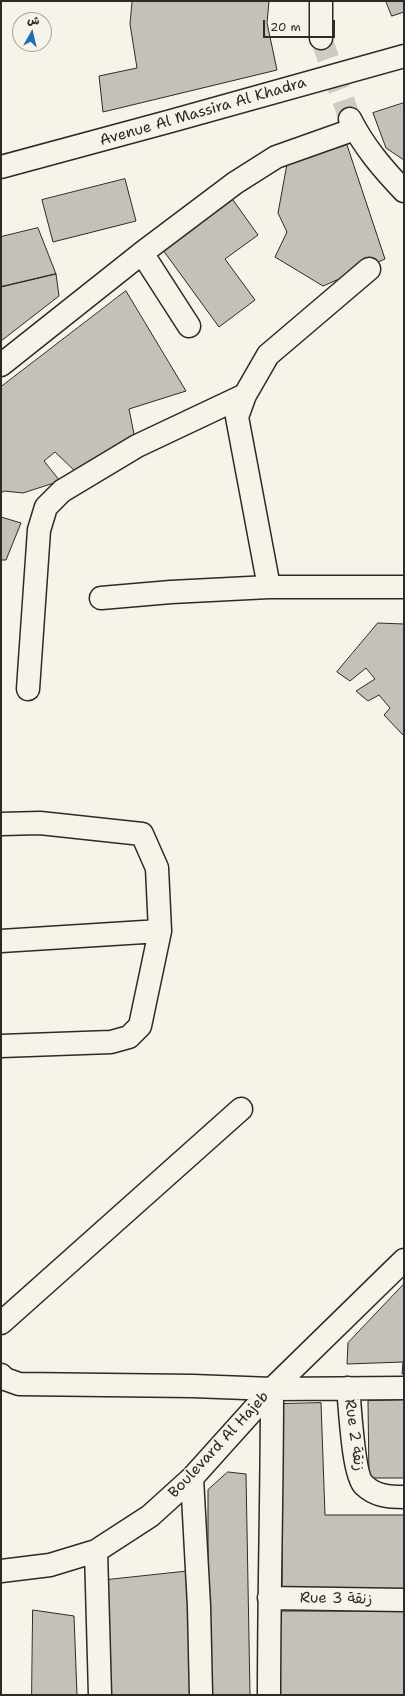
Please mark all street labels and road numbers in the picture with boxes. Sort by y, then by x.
street label: Avenue Al Massira Al Khadra [98,74,308,150]
street label: Boulevard Al Hajeb [165,1388,273,1502]
street label: Rue 2 زنقة [340,1398,368,1472]
street label: Rue 3 زنقة [300,1589,372,1609]

